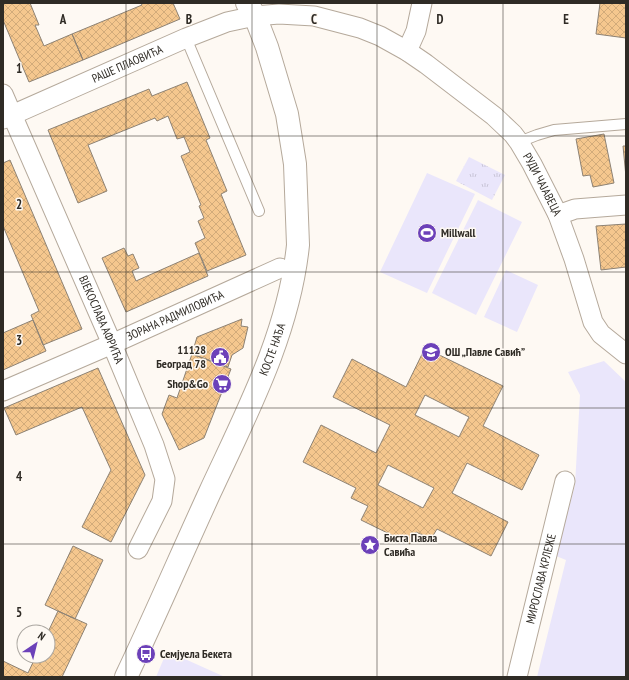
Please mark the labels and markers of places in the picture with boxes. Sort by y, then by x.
sports icon: Millwall [416,222,438,244]
place label: Millwall [441,225,476,240]
school or university icon: ОШ „Павле Савић” [420,341,442,363]
place label: 11128 Београд 78 [156,342,206,371]
place label: ОШ „Павле Савић” [445,344,525,359]
public building icon: 11128 Београд 78 [209,346,231,368]
supermarket icon: Shop&Go [211,373,233,395]
place label: Shop&Go [167,376,209,391]
place label: Биста Павла Савића [384,530,437,559]
place icon: Биста Павла Савића [359,534,381,556]
bus stop icon: Семјуела Бекета [135,643,157,665]
place label: Семјуела Бекета [160,646,232,661]

